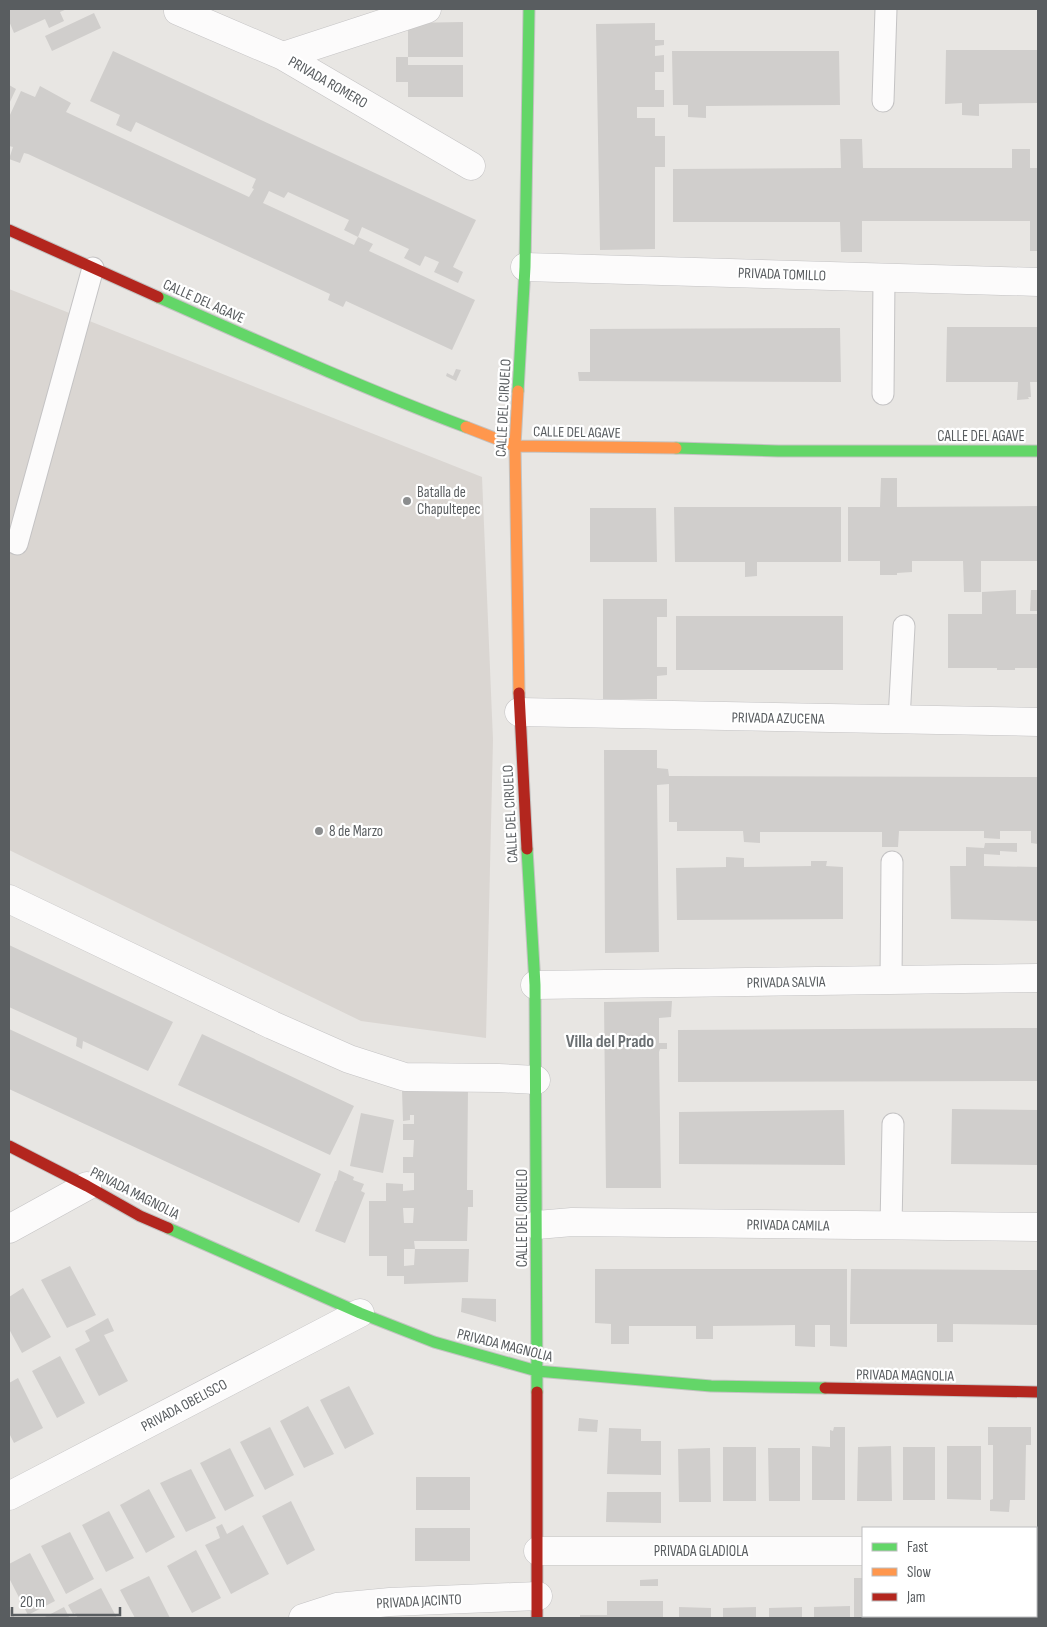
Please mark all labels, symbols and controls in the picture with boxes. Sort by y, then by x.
street label: PRIVADA ROMERO [285,52,371,113]
street label: PRIVADA TOMILLO [737,263,827,286]
street label: CALLE DEL AGAVE [160,275,248,328]
street label: CALLE DEL CIRUELO [491,358,516,458]
street label: CALLE DEL AGAVE [533,422,621,443]
street label: CALLE DEL AGAVE [937,427,1025,446]
place label: Batalla de Chapultepec [417,483,480,519]
marker: Batalla de Chapultepec [401,495,413,507]
street label: PRIVADA AZUCENA [731,708,825,729]
street label: CALLE DEL CIRUELO [498,764,523,864]
place label: 8 de Marzo [329,822,383,841]
marker: 8 de Marzo [313,825,325,837]
street label: PRIVADA SALVIA [746,972,826,993]
district label: Villa del Prado [566,1031,654,1052]
street label: PRIVADA MAGNOLIA [87,1163,183,1224]
street label: CALLE DEL CIRUELO [513,1169,532,1267]
street label: PRIVADA CAMILA [746,1215,830,1236]
street label: PRIVADA MAGNOLIA [455,1324,555,1367]
street label: PRIVADA MAGNOLIA [856,1365,955,1386]
street label: PRIVADA OBELISCO [138,1375,231,1436]
legend [862,1527,1037,1617]
text: Fast [907,1538,929,1557]
street label: PRIVADA GLADIOLA [654,1542,749,1561]
text: Slow [907,1563,931,1582]
scale bar [12,1584,120,1616]
text: Jam [906,1588,925,1607]
street label: PRIVADA JACINTO [376,1590,462,1613]
text: 20 m [20,1593,45,1612]

